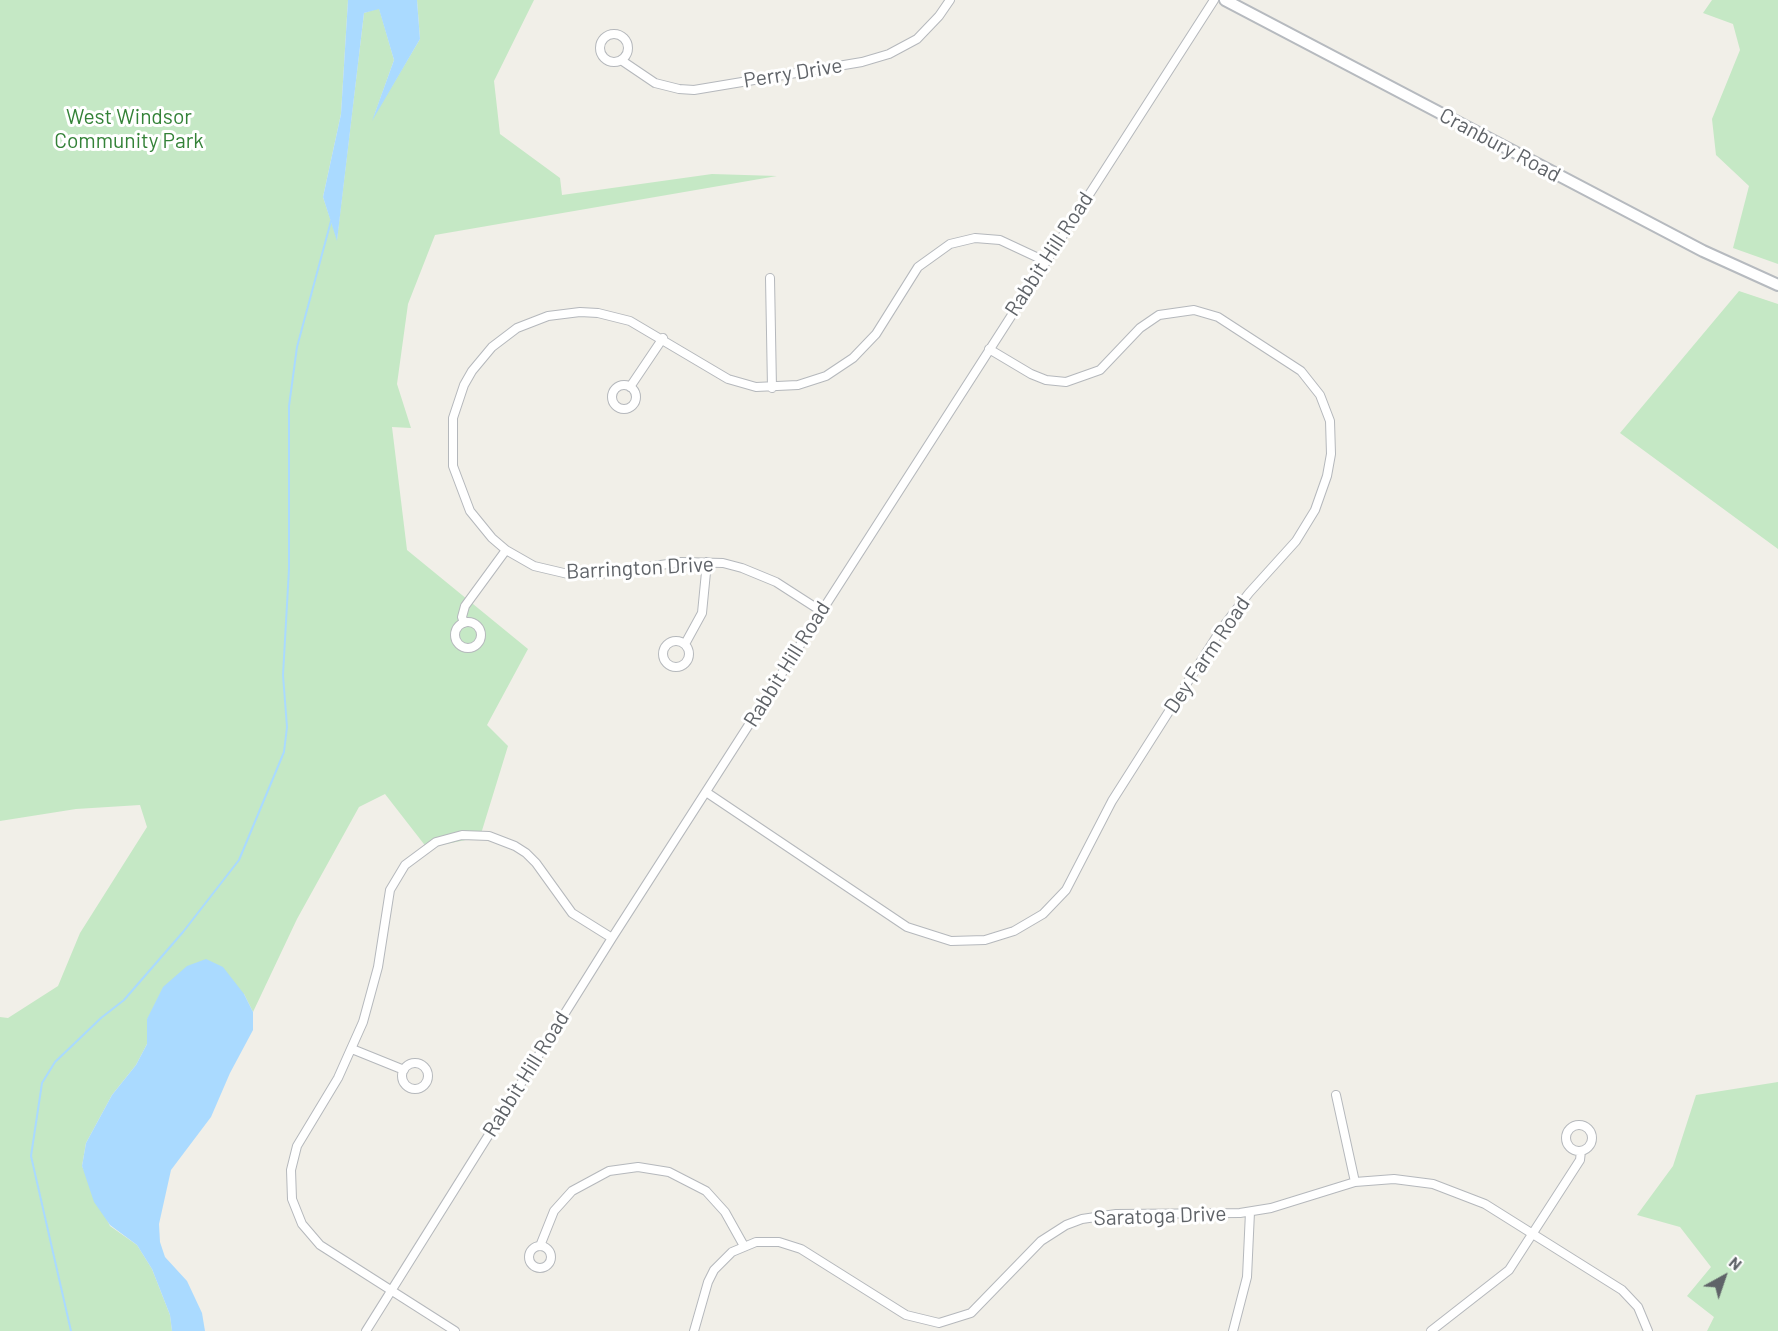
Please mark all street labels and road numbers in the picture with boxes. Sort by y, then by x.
street label: Perry Drive [742,53,844,93]
street label: Cranbury Road [1435,103,1565,187]
street label: Rabbit Hill Road [999,187,1099,321]
street label: Barrington Drive [565,552,715,584]
street label: Dey Farm Road [1159,592,1255,718]
street label: Rabbit Hill Road [738,597,836,731]
street label: Rabbit Hill Road [477,1007,575,1141]
street label: Saratoga Drive [1093,1201,1227,1231]

